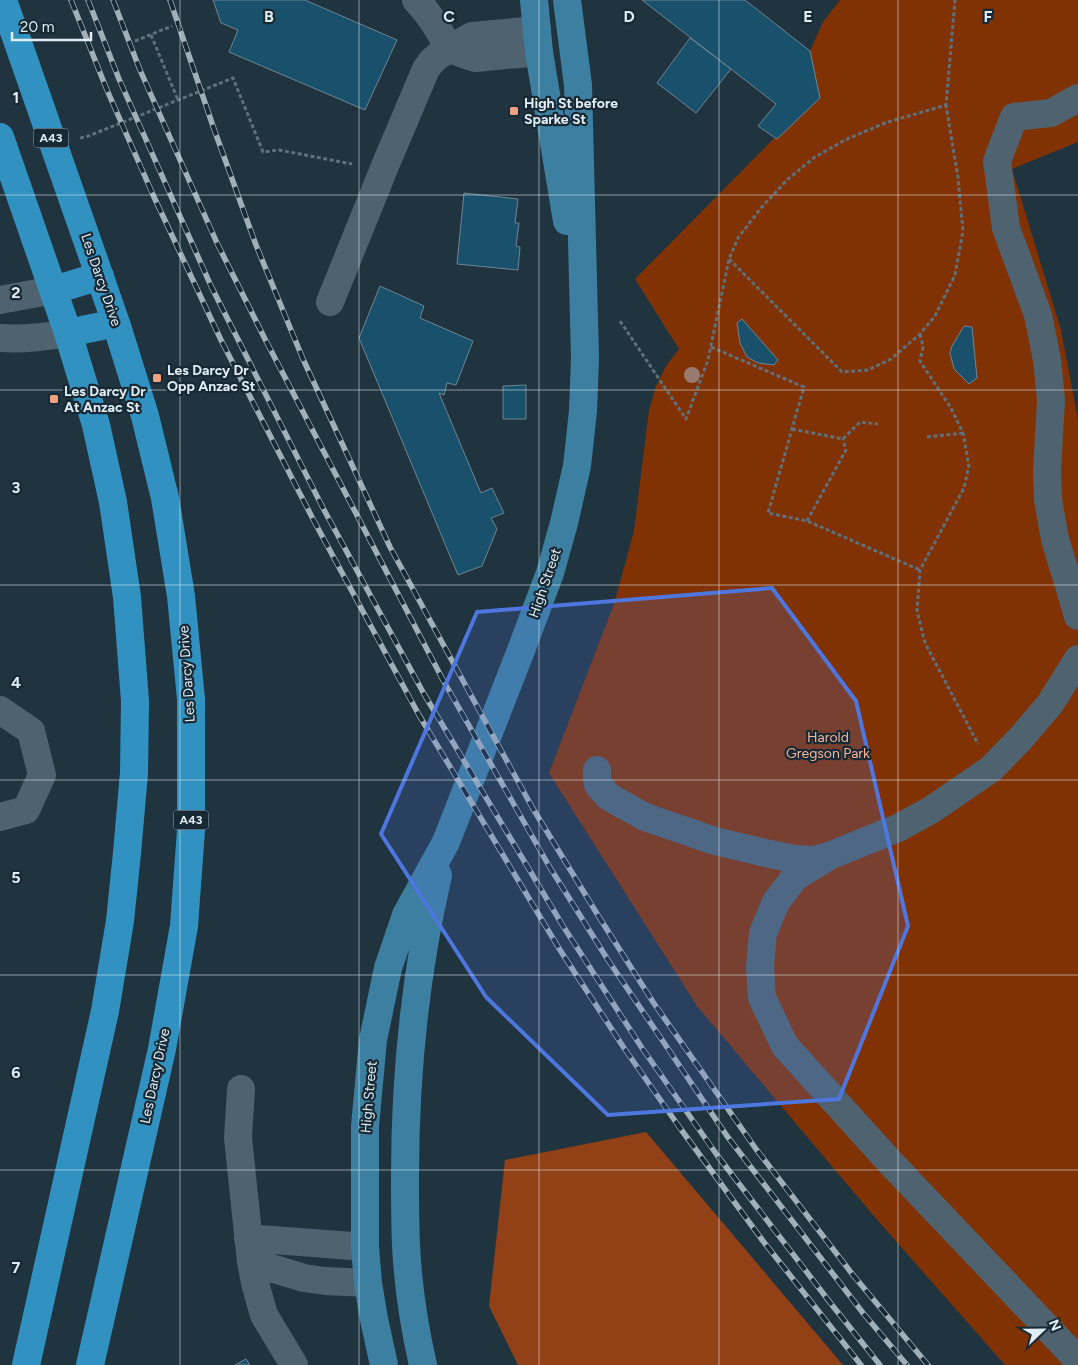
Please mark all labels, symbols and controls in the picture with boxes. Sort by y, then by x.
text: B [264,7,274,26]
text: C [443,7,455,26]
text: D [623,7,635,26]
text: E [803,7,813,26]
text: F [984,7,993,26]
scale bar [12,10,91,42]
text: 20 m [20,18,54,36]
text: 1 [13,88,19,107]
place label: High St before Sparke St [524,95,618,128]
marker: High St before Sparke St [508,105,520,117]
road number: A43 [34,128,68,148]
street label: Les Darcy Drive [77,231,125,329]
text: 2 [11,283,21,302]
place label: Les Darcy Dr Opp Anzac St [167,362,256,395]
marker: Les Darcy Dr Opp Anzac St [151,372,163,384]
place label: Les Darcy Dr At Anzac St [64,383,146,416]
marker: Les Darcy Dr At Anzac St [48,393,60,405]
text: 3 [12,478,21,497]
street label: High Street [525,546,565,620]
street label: Les Darcy Drive [175,625,199,723]
text: 4 [11,673,21,692]
park label: Harold Gregson Park [786,729,870,762]
road number: A43 [174,810,208,830]
text: 5 [11,868,21,887]
street label: Les Darcy Drive [137,1026,173,1125]
street label: High Street [357,1060,381,1134]
text: 6 [11,1063,21,1082]
text: 7 [12,1258,21,1277]
north arrow [1018,1305,1068,1355]
text: N [1045,1317,1064,1334]

